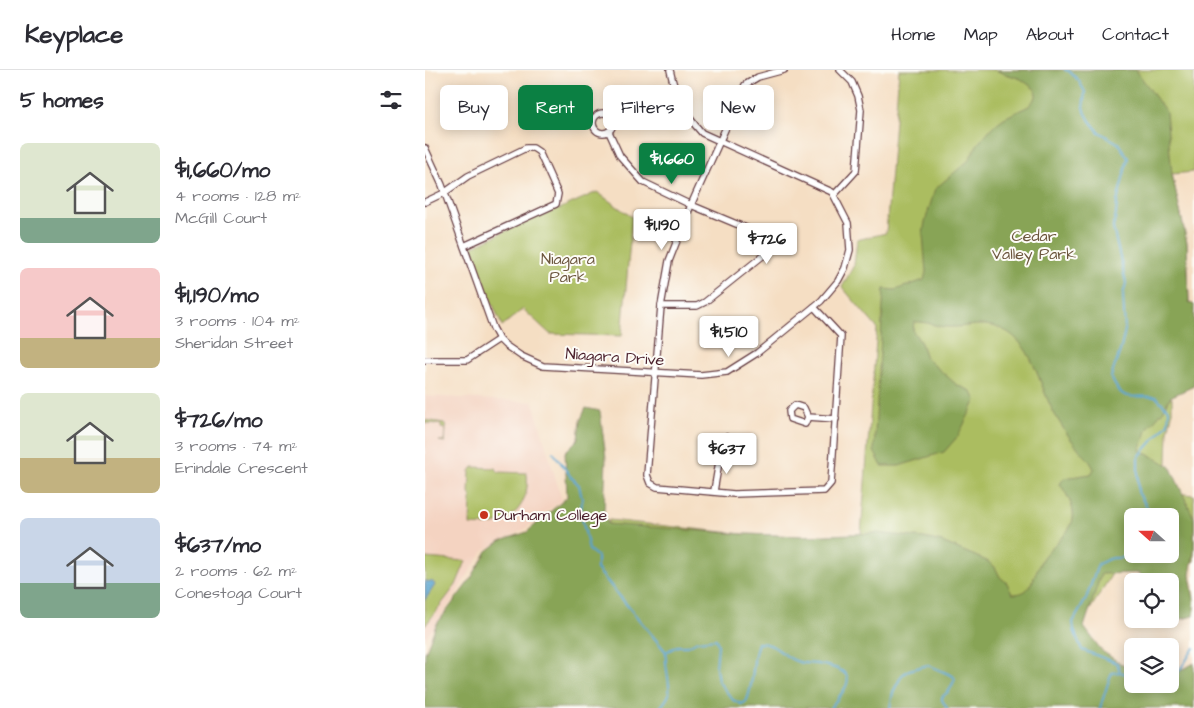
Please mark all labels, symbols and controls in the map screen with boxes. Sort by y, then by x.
text: Keyplace [25,18,123,52]
text: Home [891,22,936,47]
text: Map [964,22,998,47]
text: About [1026,22,1074,47]
text: Contact [1102,22,1169,47]
chip: Buy [440,85,508,130]
chip: Rent [518,85,593,130]
chip: Filters [603,85,693,130]
chip: New [703,85,774,130]
text: 5 homes [20,86,104,115]
icon: filters [377,86,405,114]
pin: $1,660 [631,142,713,185]
text: $1,660 [650,148,694,170]
text: $1,660/mo [175,156,270,185]
icon: home [60,163,120,223]
text: 4 rooms · 128 m² [175,185,301,207]
text: McGill Court [175,207,267,229]
pin: $1,190 [621,208,703,251]
text: $1,190 [644,214,680,236]
pin: $726 [737,222,797,265]
park label: Cedar Valley Park [992,225,1076,266]
text: $726 [748,228,786,250]
park label: Niagara Park [541,248,595,288]
text: $1,190/mo [175,281,259,310]
icon: home [60,288,120,348]
text: 3 rooms · 104 m² [175,310,300,332]
pin: $1,510 [688,316,770,358]
text: $1,510 [710,321,748,343]
text: Sheridan Street [175,332,293,354]
street label: Niagara Drive [565,343,665,372]
text: $726/mo [175,406,263,435]
icon: home [60,413,120,473]
pin: $637 [697,432,757,475]
text: 3 rooms · 74 m² [175,435,298,457]
text: $637 [709,438,745,460]
text: Erindale Crescent [175,457,308,479]
place label: Durham College [494,504,608,527]
north arrow [1124,508,1179,562]
map controls [1124,508,1179,693]
marker: Durham College [478,509,490,521]
text: $637/mo [175,531,261,560]
icon: home [60,538,120,598]
text: 2 rooms · 62 m² [175,560,297,582]
button: locate [1124,573,1179,628]
text: Conestoga Court [175,582,302,604]
button: layers [1124,638,1179,693]

